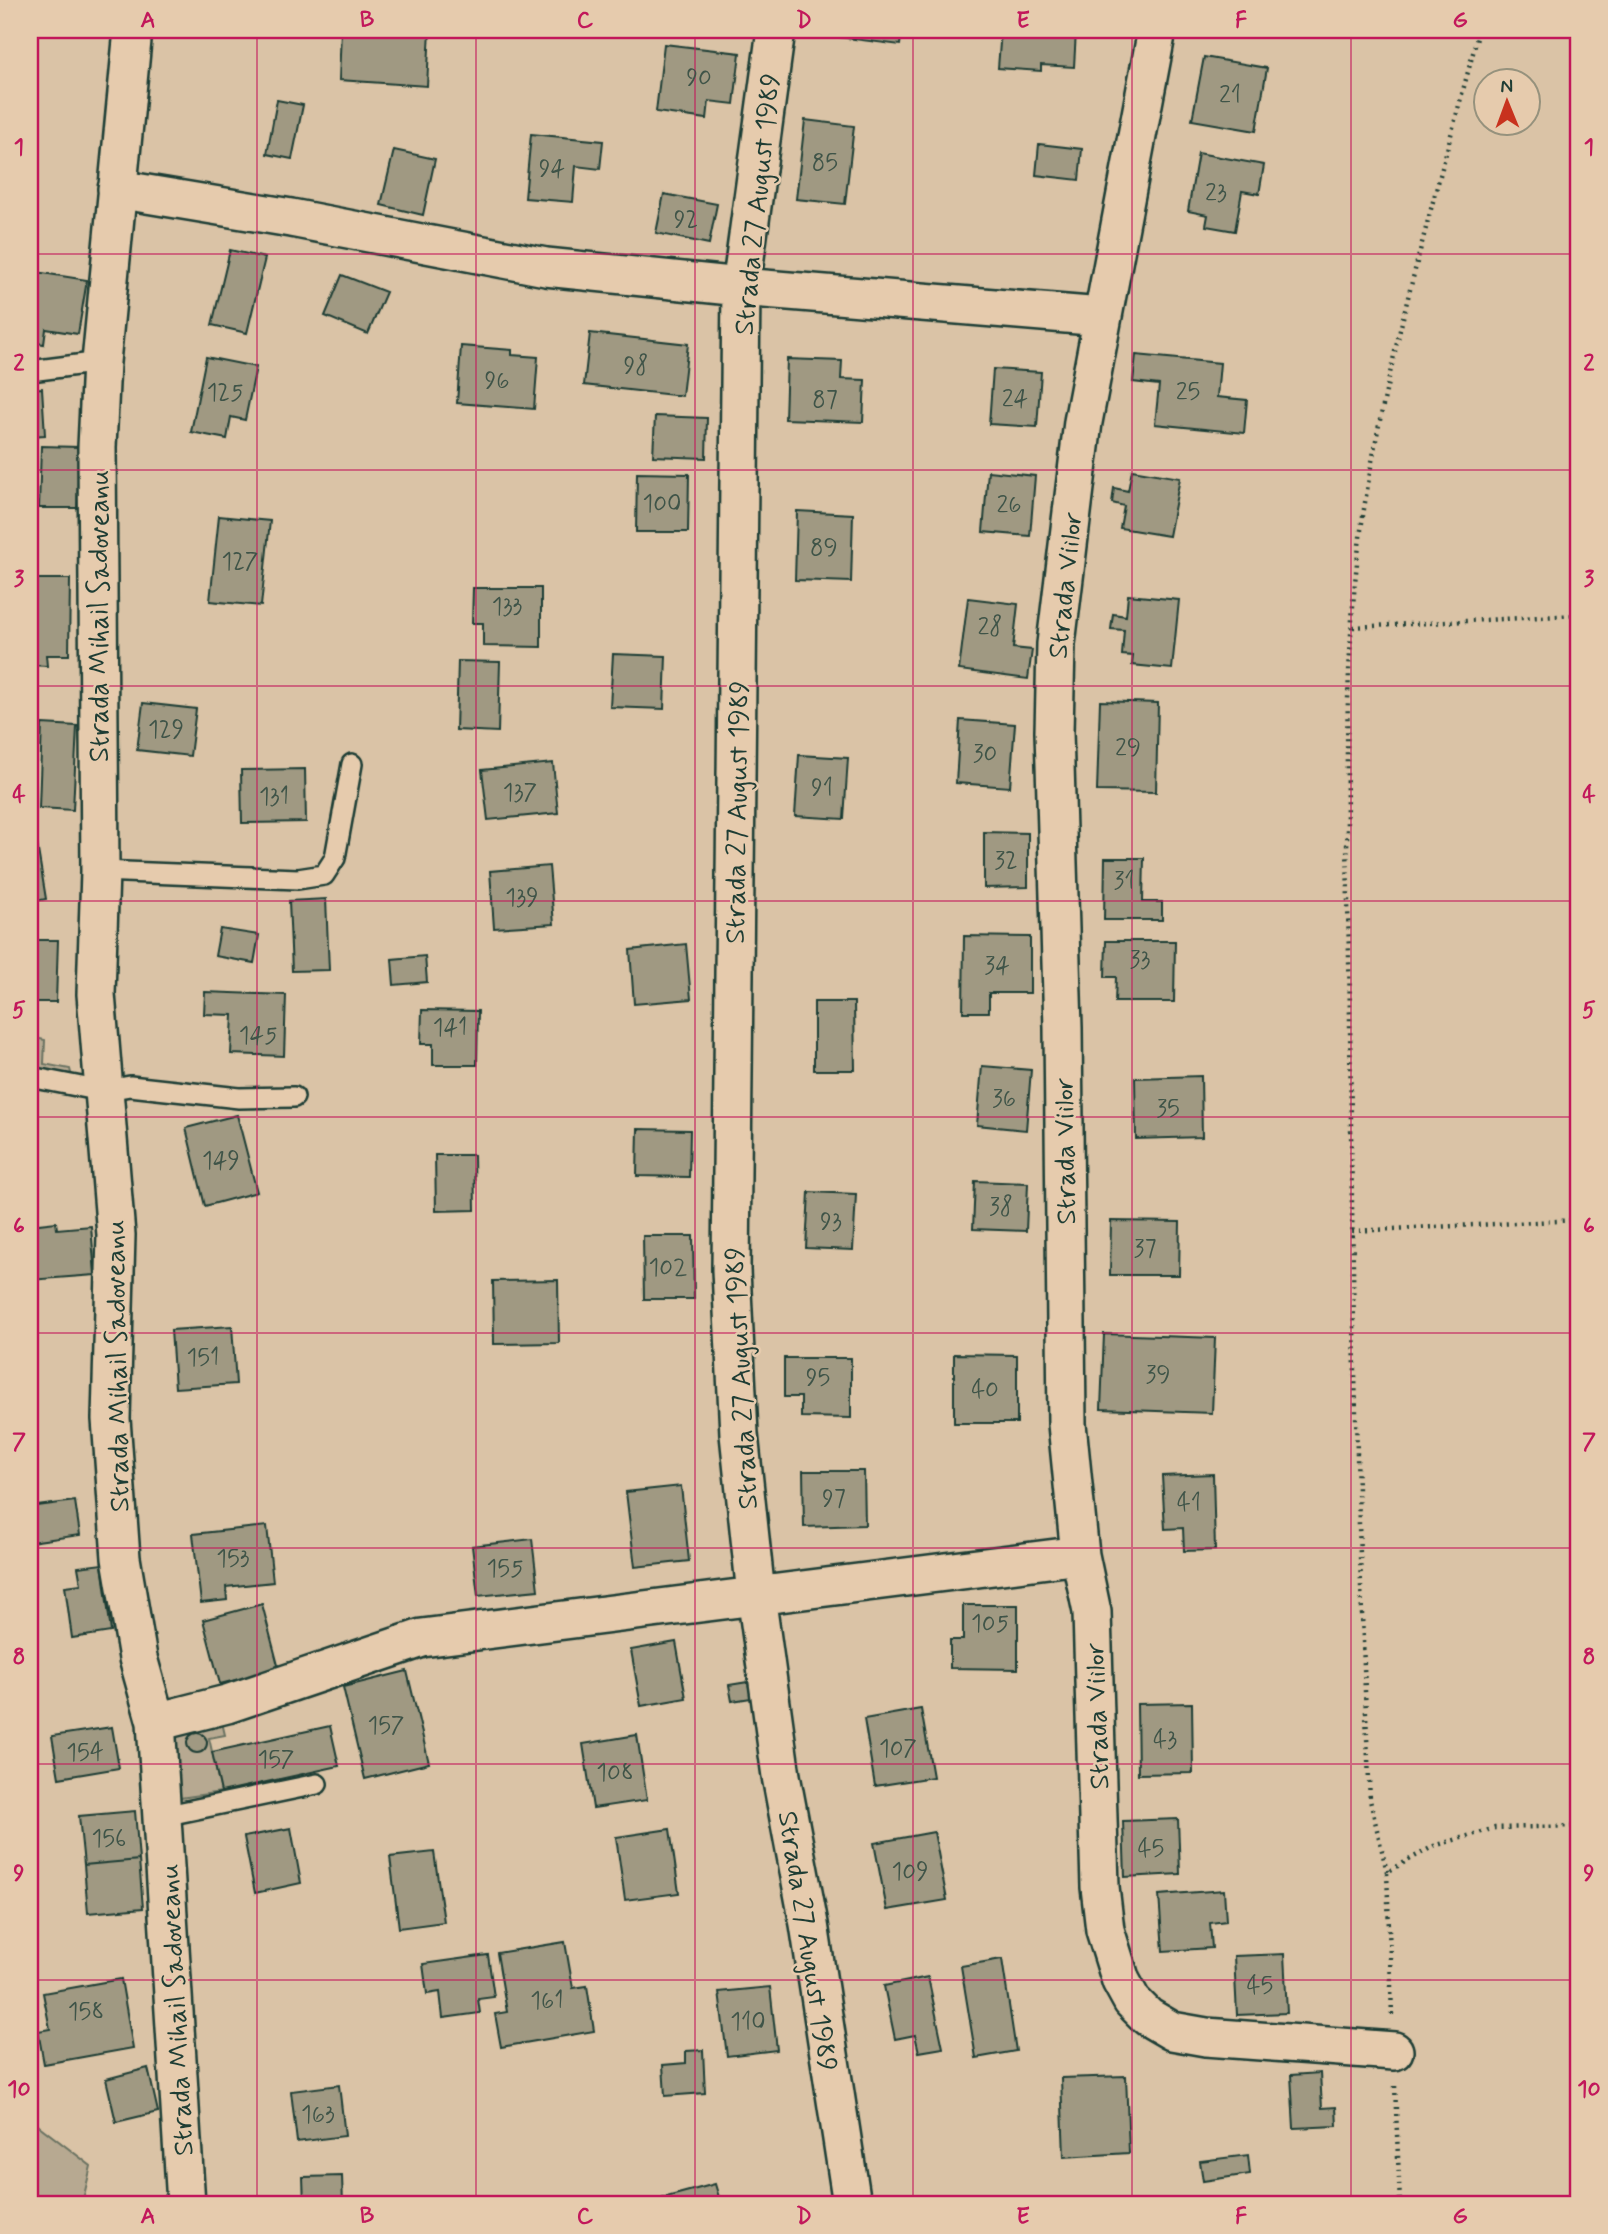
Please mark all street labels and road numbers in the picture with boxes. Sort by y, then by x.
street label: Strada 27 August 1989 [726,71,791,337]
street label: Strada Mihail Sadoveanu [82,470,119,762]
street label: Strada Viilor [1040,510,1093,661]
street label: Strada 27 August 1989 [718,680,759,944]
street label: Strada Viilor [1047,1077,1086,1225]
street label: Strada Mihail Sadoveanu [97,1219,140,1513]
street label: Strada 27 August 1989 [717,1245,768,1510]
street label: Strada Viilor [1077,1642,1120,1790]
street label: Strada 27 August 1989 [768,1808,845,2074]
street label: Strada Mihail Sadoveanu [151,1863,204,2157]

